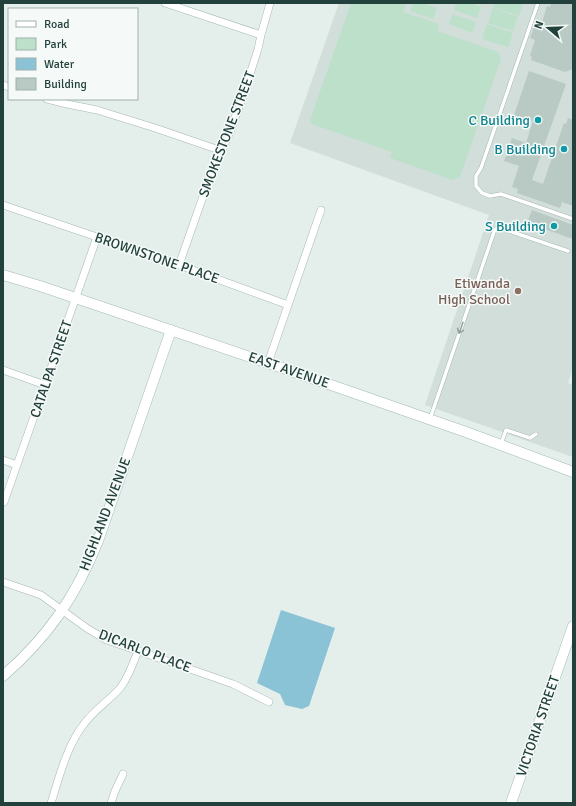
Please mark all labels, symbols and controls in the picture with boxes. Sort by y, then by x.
legend [8,8,138,100]
north arrow [528,8,568,48]
text: Road [44,17,70,32]
text: N [532,19,546,31]
text: Park [44,37,67,52]
text: Water [44,57,75,72]
street label: SMOKESTONE STREET [195,69,259,199]
text: Building [44,77,87,92]
place label: C Building [468,112,530,129]
marker: C Building [533,115,543,125]
place label: B Building [494,141,556,158]
marker: B Building [559,144,569,154]
place label: S Building [485,218,546,235]
marker: S Building [549,221,559,231]
street label: BROWNSTONE PLACE [92,229,222,287]
place label: Etiwanda High School [438,275,510,308]
marker: Etiwanda High School [513,286,523,296]
street label: CATALPA STREET [26,318,76,420]
one-way arrow [457,321,464,334]
street label: EAST AVENUE [246,348,332,392]
street label: HIGHLAND AVENUE [76,455,134,573]
street label: DICARLO PLACE [96,626,194,676]
street label: VICTORIA STREET [513,673,563,779]

